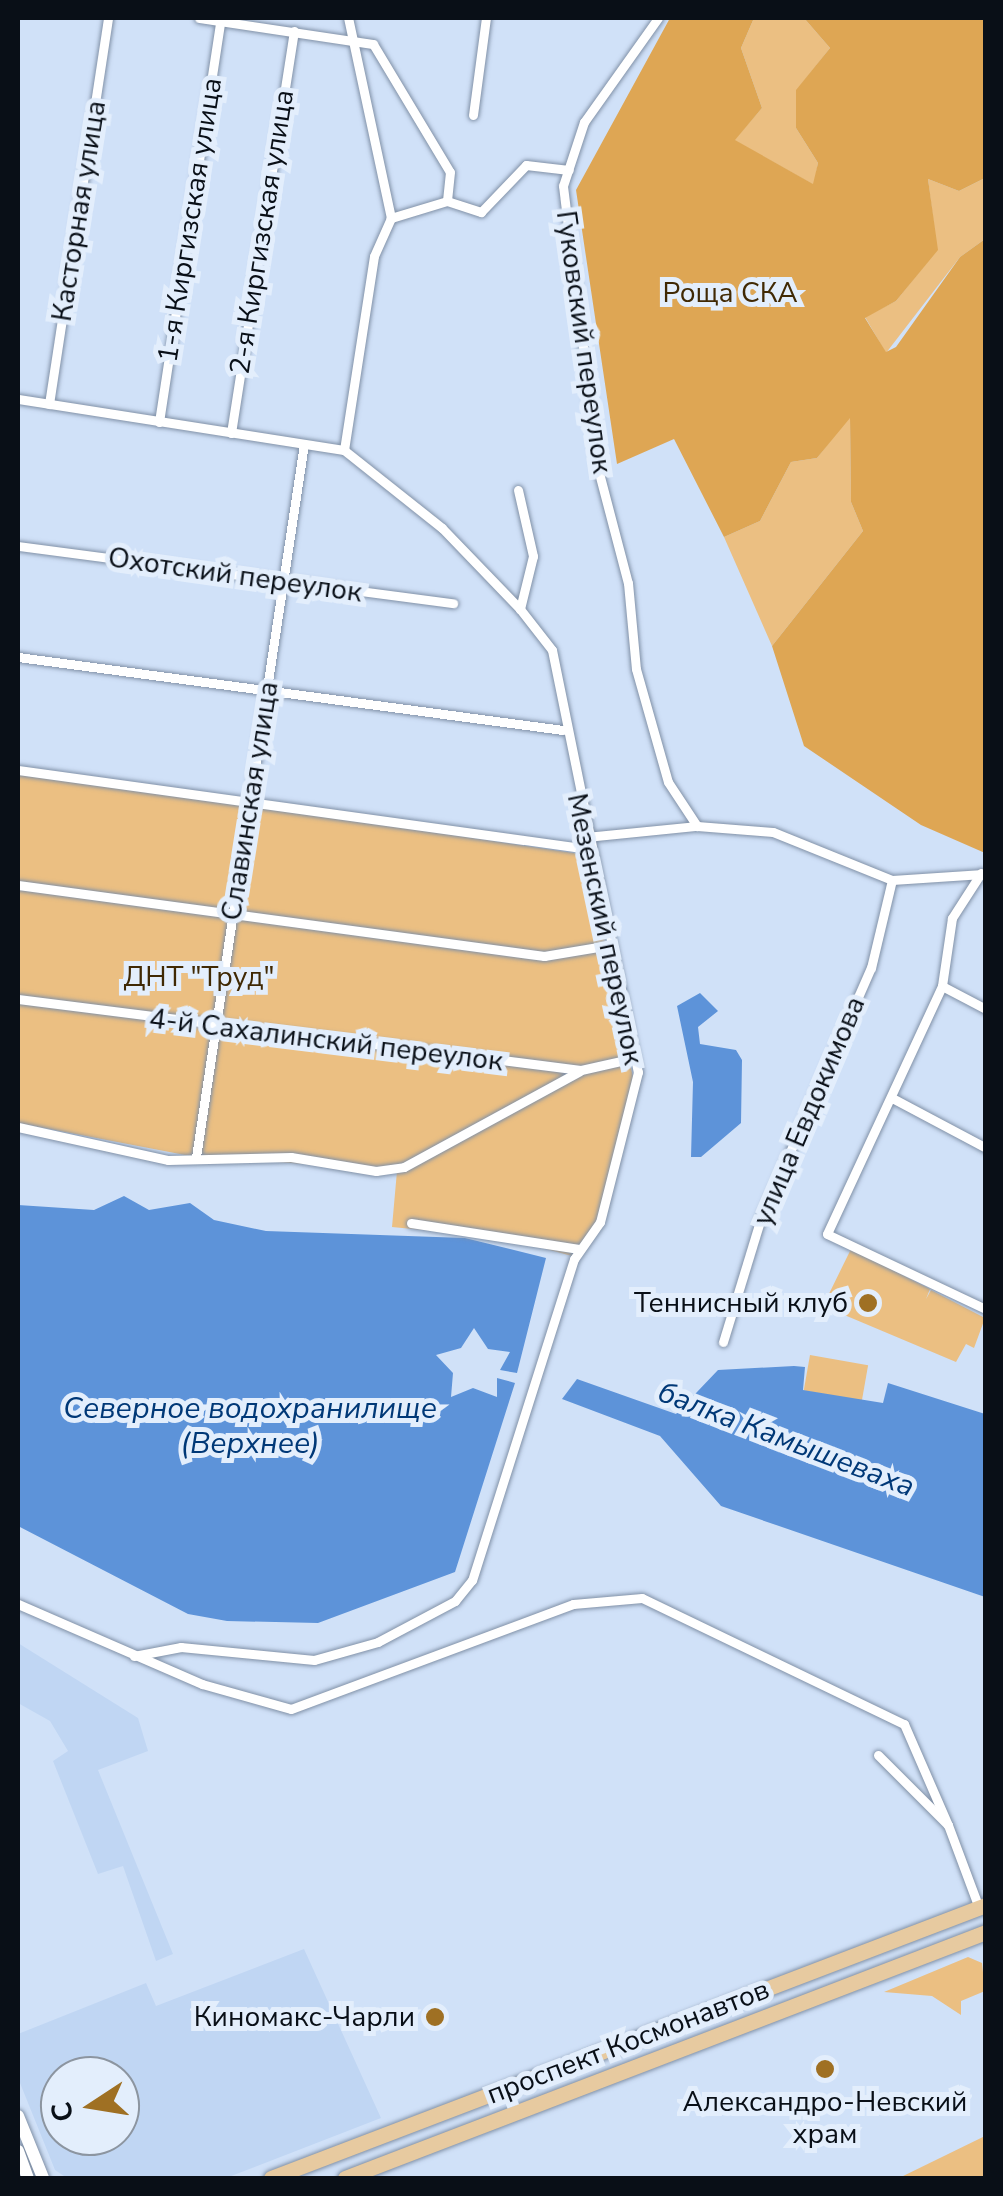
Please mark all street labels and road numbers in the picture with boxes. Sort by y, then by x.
street label: 1-я Киргизская улица [151,75,229,365]
street label: 2-я Киргизская улица [223,87,301,377]
street label: Касторная улица [45,98,113,324]
street label: Гуковский переулок [549,209,619,475]
street label: Охотский переулок [106,541,364,609]
street label: Славинская улица [215,679,285,923]
street label: Мезенский переулок [560,790,650,1068]
street label: улица Евдокимова [746,991,872,1231]
street label: 4-й Сахалинский переулок [147,1002,505,1078]
street label: проспект Космонавтов [482,1973,774,2111]

